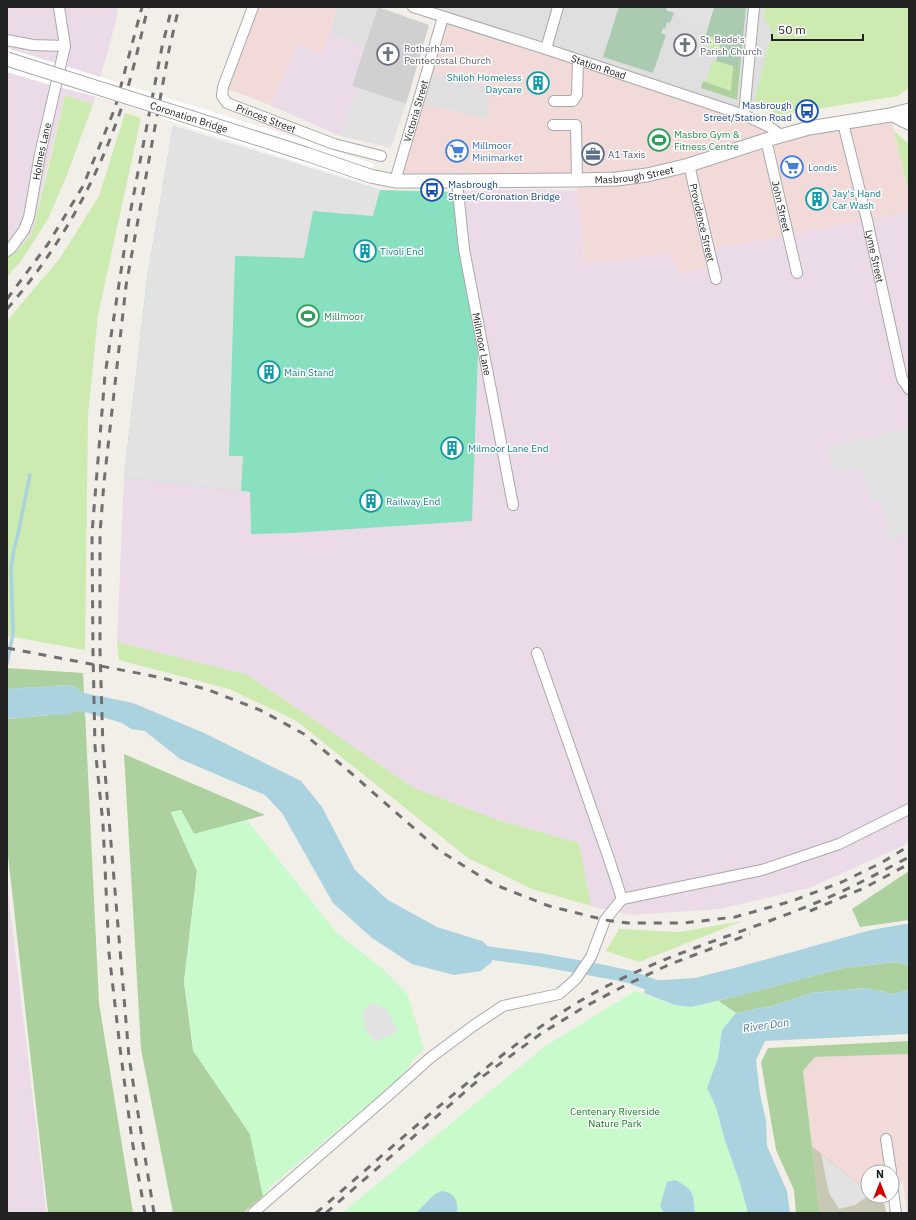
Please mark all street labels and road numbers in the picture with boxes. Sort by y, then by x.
street label: Station Road [569,52,628,82]
street label: Victoria Street [401,78,431,144]
street label: Coronation Bridge [148,99,230,136]
street label: Princes Street [234,101,298,136]
street label: Holmes Lane [30,121,54,181]
street label: Masbrough Street [594,163,676,187]
street label: John Street [769,180,793,234]
street label: Providence Street [687,182,718,263]
street label: Lyme Street [862,229,887,284]
street label: Millmoor Lane [469,312,494,377]

